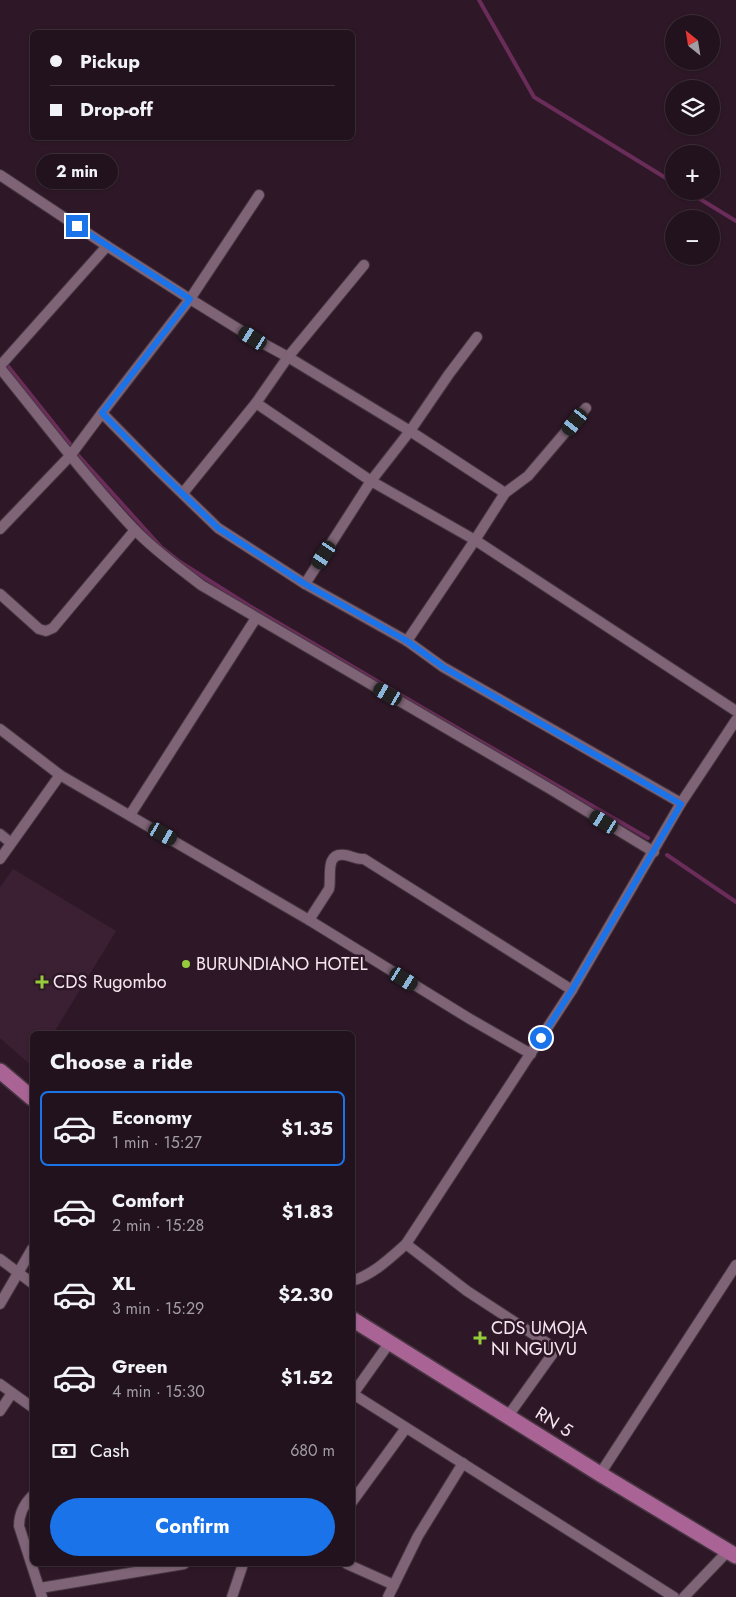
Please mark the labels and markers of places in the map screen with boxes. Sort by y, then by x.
place label: BURUNDIANO HOTEL [196,951,368,977]
marker: BURUNDIANO HOTEL [180,958,192,970]
place label: CDS Rugombo [53,969,167,995]
marker: CDS Rugombo [35,975,49,989]
place label: CDS UMOJA NI NGUVU [491,1315,587,1362]
marker: CDS UMOJA NI NGUVU [473,1331,487,1345]

